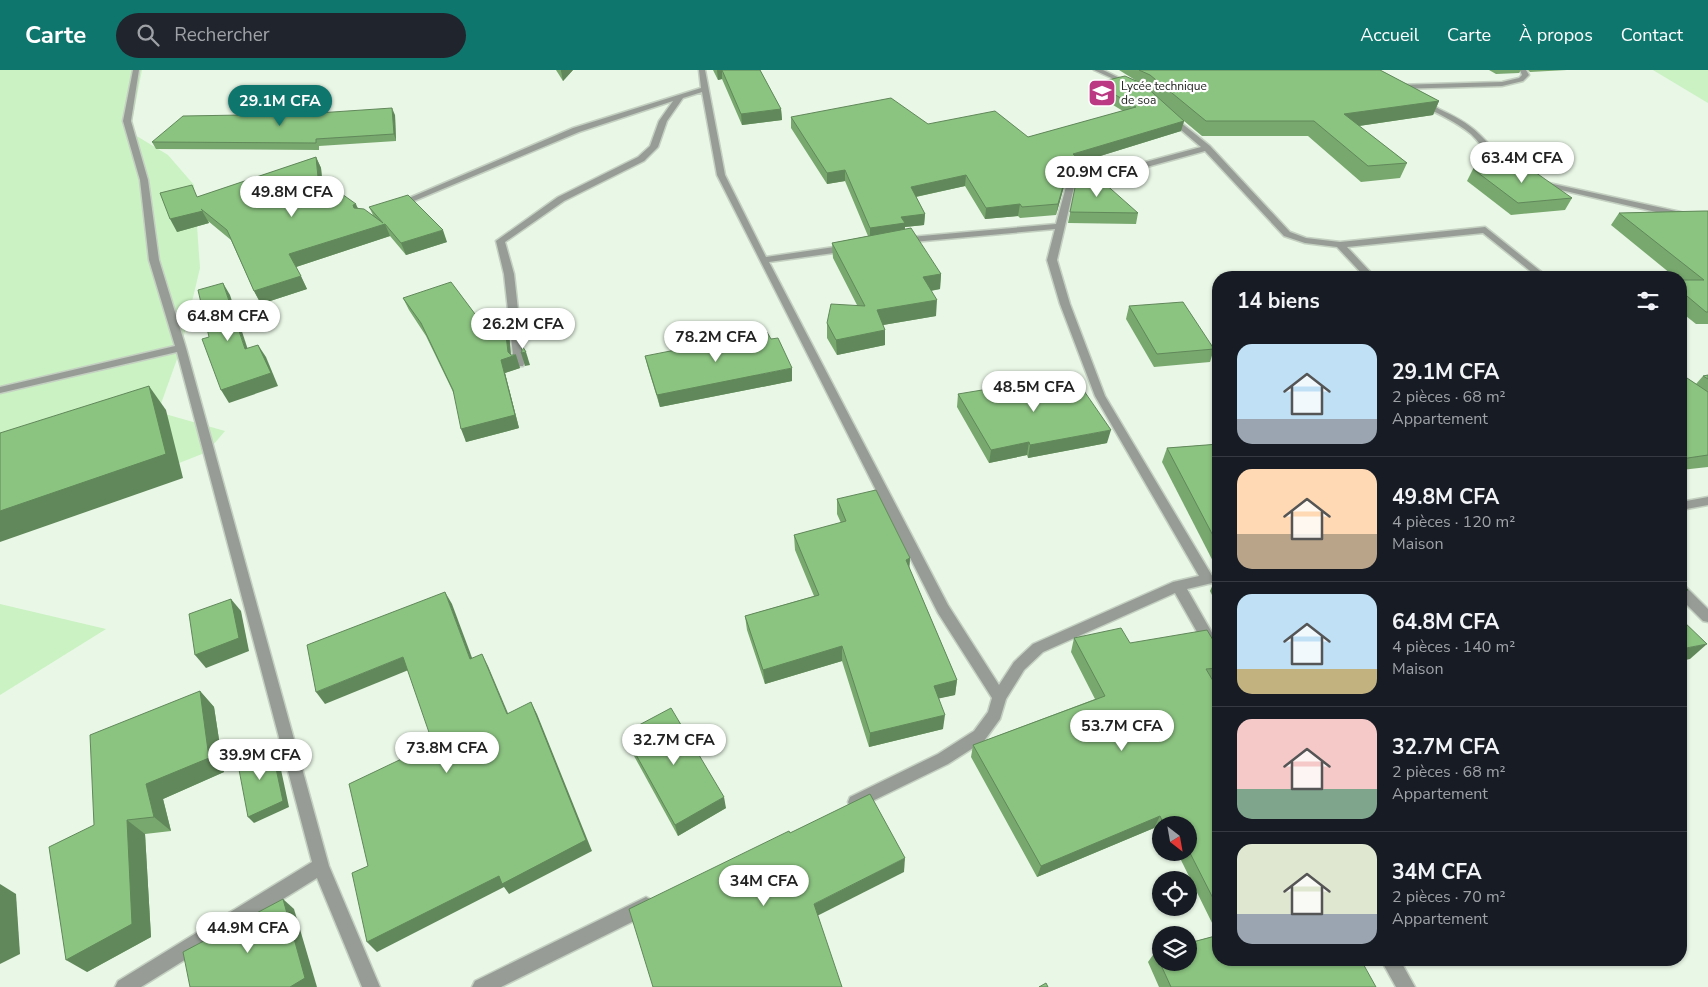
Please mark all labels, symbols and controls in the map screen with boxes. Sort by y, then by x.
search box [116,13,466,58]
text: Carte [25,19,86,51]
icon: search [134,21,162,49]
text: Rechercher [174,22,270,48]
text: Accueil [1360,23,1419,47]
text: Carte [1447,23,1491,47]
text: À propos [1519,23,1593,47]
text: Contact [1621,23,1683,47]
school or university icon: Lycée technique de soa [1087,78,1117,108]
place label: Lycée technique de soa [1121,78,1207,108]
pin: 29.1M CFA [223,85,337,127]
text: 29.1M CFA [239,90,321,112]
pin: 63.4M CFA [1465,142,1579,184]
text: 63.4M CFA [1481,147,1563,169]
pin: 20.9M CFA [1040,156,1154,198]
text: 20.9M CFA [1056,161,1138,183]
pin: 49.8M CFA [235,176,349,218]
text: 49.8M CFA [251,181,333,203]
text: 14 biens [1237,287,1320,315]
icon: filters [1634,287,1662,315]
pin: 64.8M CFA [171,300,285,342]
text: 64.8M CFA [187,305,269,327]
pin: 26.2M CFA [466,308,580,350]
text: 26.2M CFA [482,313,564,335]
pin: 78.2M CFA [659,320,773,363]
text: 78.2M CFA [675,326,757,348]
text: 29.1M CFA [1392,358,1499,386]
icon: home [1277,364,1337,424]
pin: 48.5M CFA [977,370,1091,413]
text: 48.5M CFA [993,376,1075,398]
text: 2 pièces · 68 m² [1392,386,1506,408]
text: Appartement [1392,408,1488,430]
text: 49.8M CFA [1392,483,1499,511]
icon: home [1277,489,1337,549]
text: 4 pièces · 120 m² [1392,511,1515,533]
text: Maison [1392,533,1444,555]
text: 64.8M CFA [1392,608,1499,636]
icon: home [1277,614,1337,674]
text: 4 pièces · 140 m² [1392,636,1515,658]
text: Maison [1392,658,1444,680]
pin: 53.7M CFA [1065,710,1179,752]
text: 53.7M CFA [1081,715,1163,737]
pin: 32.7M CFA [617,724,731,766]
text: 32.7M CFA [633,729,715,751]
pin: 73.8M CFA [390,732,504,774]
text: 32.7M CFA [1392,733,1499,761]
text: 73.8M CFA [406,737,488,759]
pin: 39.9M CFA [203,738,317,781]
icon: home [1277,739,1337,799]
text: 39.9M CFA [219,744,301,766]
text: 2 pièces · 68 m² [1392,761,1506,783]
text: Appartement [1392,783,1488,805]
north arrow [1152,816,1198,861]
map controls [1152,816,1197,971]
text: 34M CFA [1392,858,1482,886]
pin: 34M CFA [718,864,810,907]
icon: home [1277,864,1337,924]
text: 34M CFA [730,870,798,892]
button: locate [1152,871,1197,916]
text: 2 pièces · 70 m² [1392,886,1506,908]
text: Appartement [1392,908,1488,930]
pin: 44.9M CFA [191,912,305,954]
text: 44.9M CFA [207,917,289,939]
button: layers [1152,926,1197,971]

